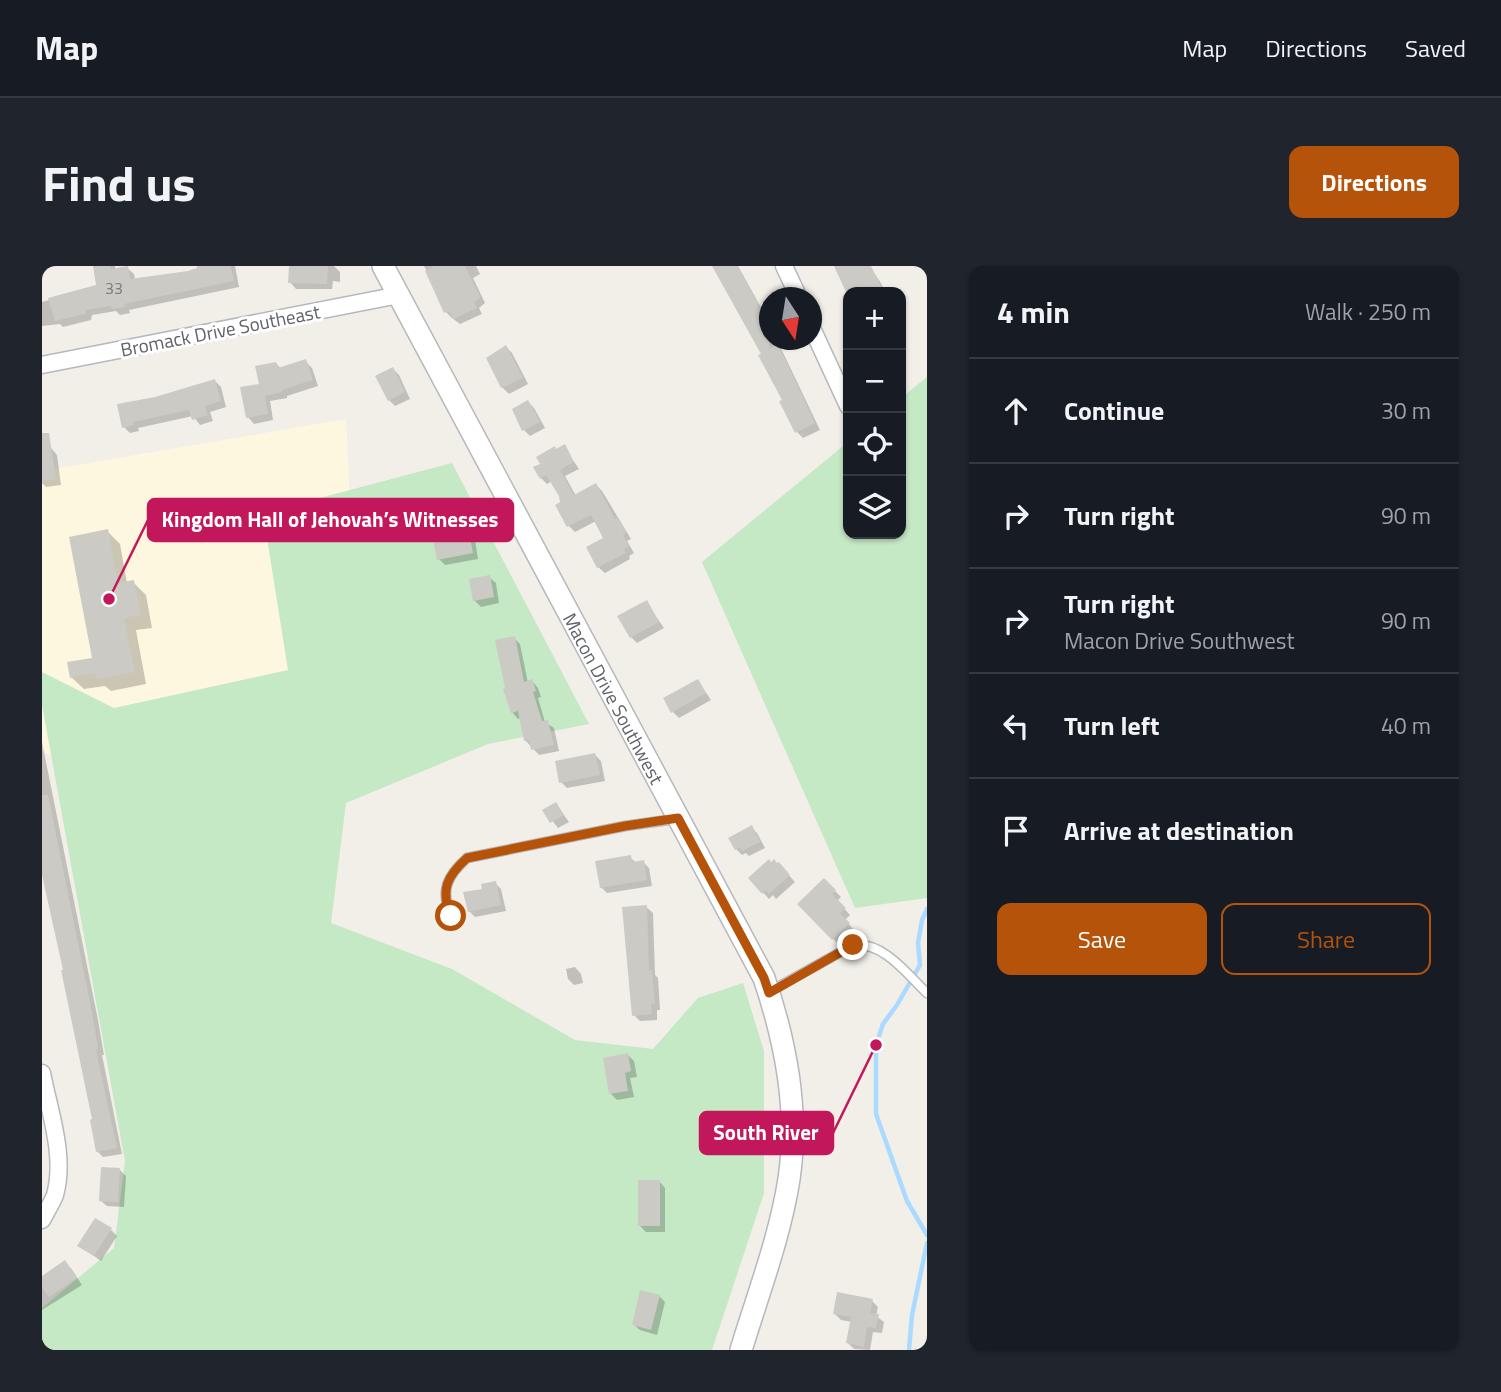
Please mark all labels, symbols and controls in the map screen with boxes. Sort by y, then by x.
text: Map [35,23,98,73]
text: Map [1182,30,1227,66]
text: Directions [1265,30,1367,66]
text: Saved [1405,30,1466,66]
text: Find us [42,145,196,220]
button: Directions [1289,146,1459,218]
house number: 33 [105,276,123,300]
north arrow [759,287,822,350]
map controls [843,287,906,539]
button: + [843,287,906,350]
text: 4 min [997,289,1070,335]
text: Walk · 250 m [1305,294,1431,329]
street label: Bromack Drive Southeast [118,296,323,364]
button: − [843,350,906,413]
text: Continue [1064,391,1164,430]
icon: ahead [997,392,1035,430]
text: 30 m [1381,393,1431,428]
button: locate [843,413,906,476]
button: layers [843,476,906,539]
text: Turn right [1064,496,1175,535]
icon: right [997,497,1035,535]
text: 90 m [1381,498,1431,533]
callout: Kingdom Hall of Jehovah’s Witnesses [148,499,513,541]
text: Kingdom Hall of Jehovah’s Witnesses [162,503,499,535]
text: Turn right [1064,584,1175,623]
icon: right [997,602,1035,640]
text: 90 m [1381,603,1431,638]
street label: Macon Drive Southwest [556,607,672,789]
text: Macon Drive Southwest [1064,623,1295,658]
text: Turn left [1064,706,1159,745]
icon: left [997,707,1035,745]
text: 40 m [1381,708,1431,743]
text: Arrive at destination [1064,811,1294,850]
icon: arrive [997,812,1035,850]
route start [435,900,466,931]
button: Save [997,903,1207,975]
button: Share [1221,903,1431,975]
route end [837,929,868,960]
callout: South River [700,1112,833,1154]
text: South River [713,1116,819,1148]

